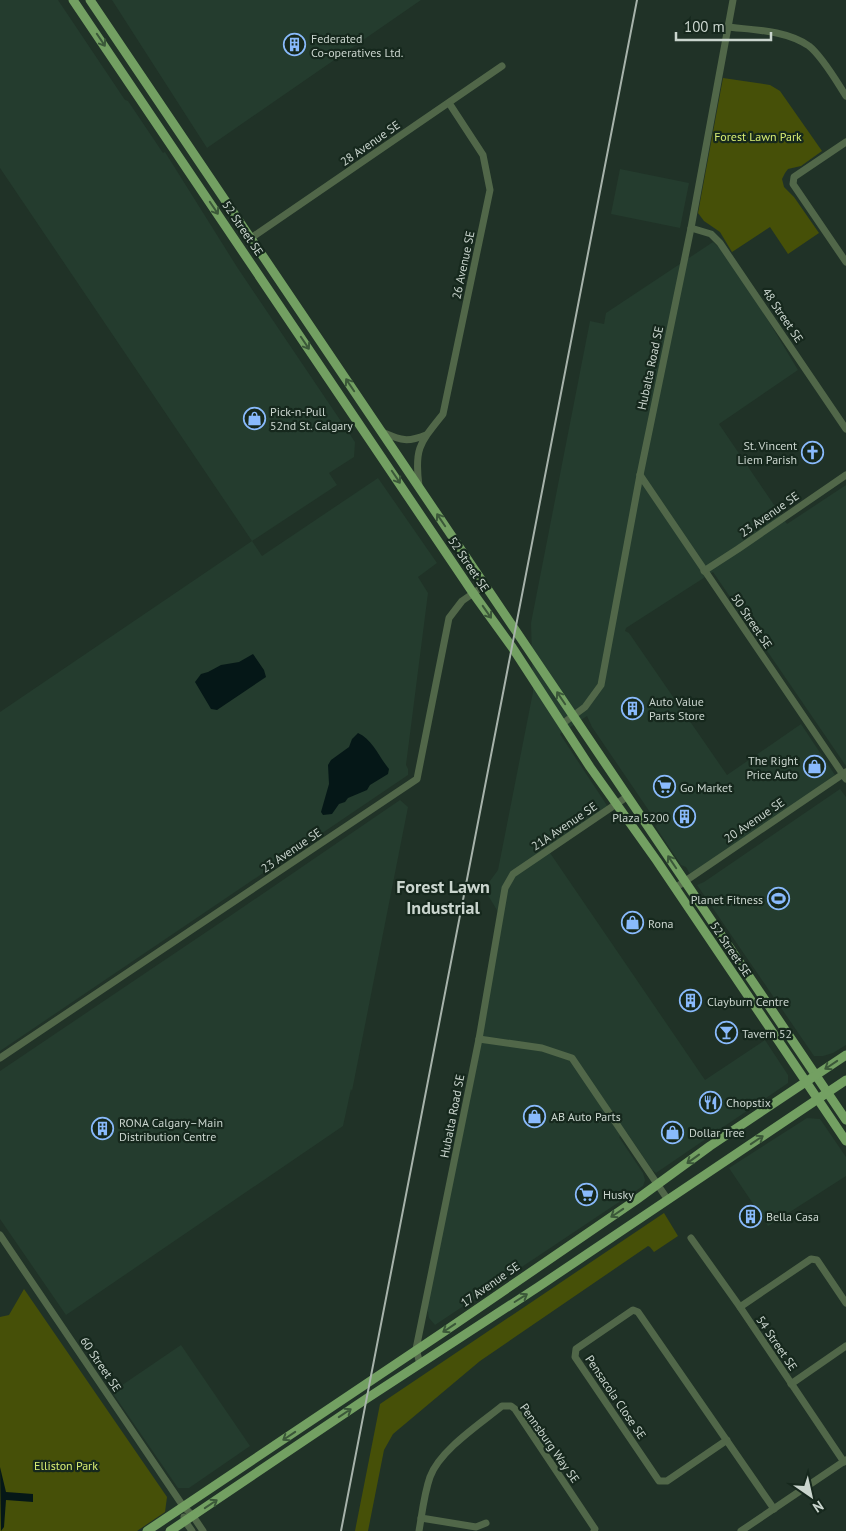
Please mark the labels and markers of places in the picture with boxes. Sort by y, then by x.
place label: Federated Co-operatives Ltd. [311,31,403,60]
building icon: Federated Co-operatives Ltd. [283,33,307,57]
place label: Pick-n-Pull 52nd St. Calgary [270,404,353,433]
shop icon: Pick-n-Pull 52nd St. Calgary [242,406,266,430]
place label: St. Vincent Liem Parish [737,438,797,467]
church icon: St. Vincent Liem Parish [801,440,825,464]
place label: Auto Value Parts Store [649,694,705,723]
building icon: Auto Value Parts Store [621,696,645,720]
place label: The Right Price Auto [747,753,798,782]
shop icon: The Right Price Auto [802,755,826,779]
supermarket icon: Go Market [652,775,676,799]
place label: Go Market [680,780,732,795]
building icon: Plaza 5200 [673,805,697,829]
place label: Plaza 5200 [612,810,669,825]
sports icon: Planet Fitness [767,887,791,911]
place label: Planet Fitness [691,892,763,907]
shop icon: Rona [620,911,644,935]
place label: Rona [648,916,674,931]
building icon: Clayburn Centre [679,989,703,1013]
place label: Clayburn Centre [707,994,789,1009]
bar icon: Tavern 52 [714,1021,738,1045]
place label: Tavern 52 [742,1026,792,1041]
restaurant icon: Chopstix [698,1090,722,1114]
place label: Chopstix [726,1095,771,1110]
shop icon: AB Auto Parts [523,1104,547,1128]
place label: AB Auto Parts [551,1109,621,1124]
place label: RONA Calgary–Main Distribution Centre [119,1115,223,1144]
building icon: RONA Calgary–Main Distribution Centre [91,1117,115,1141]
shop icon: Dollar Tree [661,1120,685,1144]
place label: Dollar Tree [689,1125,745,1140]
supermarket icon: Husky [575,1182,599,1206]
place label: Husky [603,1187,634,1202]
building icon: Bella Casa [738,1204,762,1228]
place label: Bella Casa [766,1209,819,1224]

